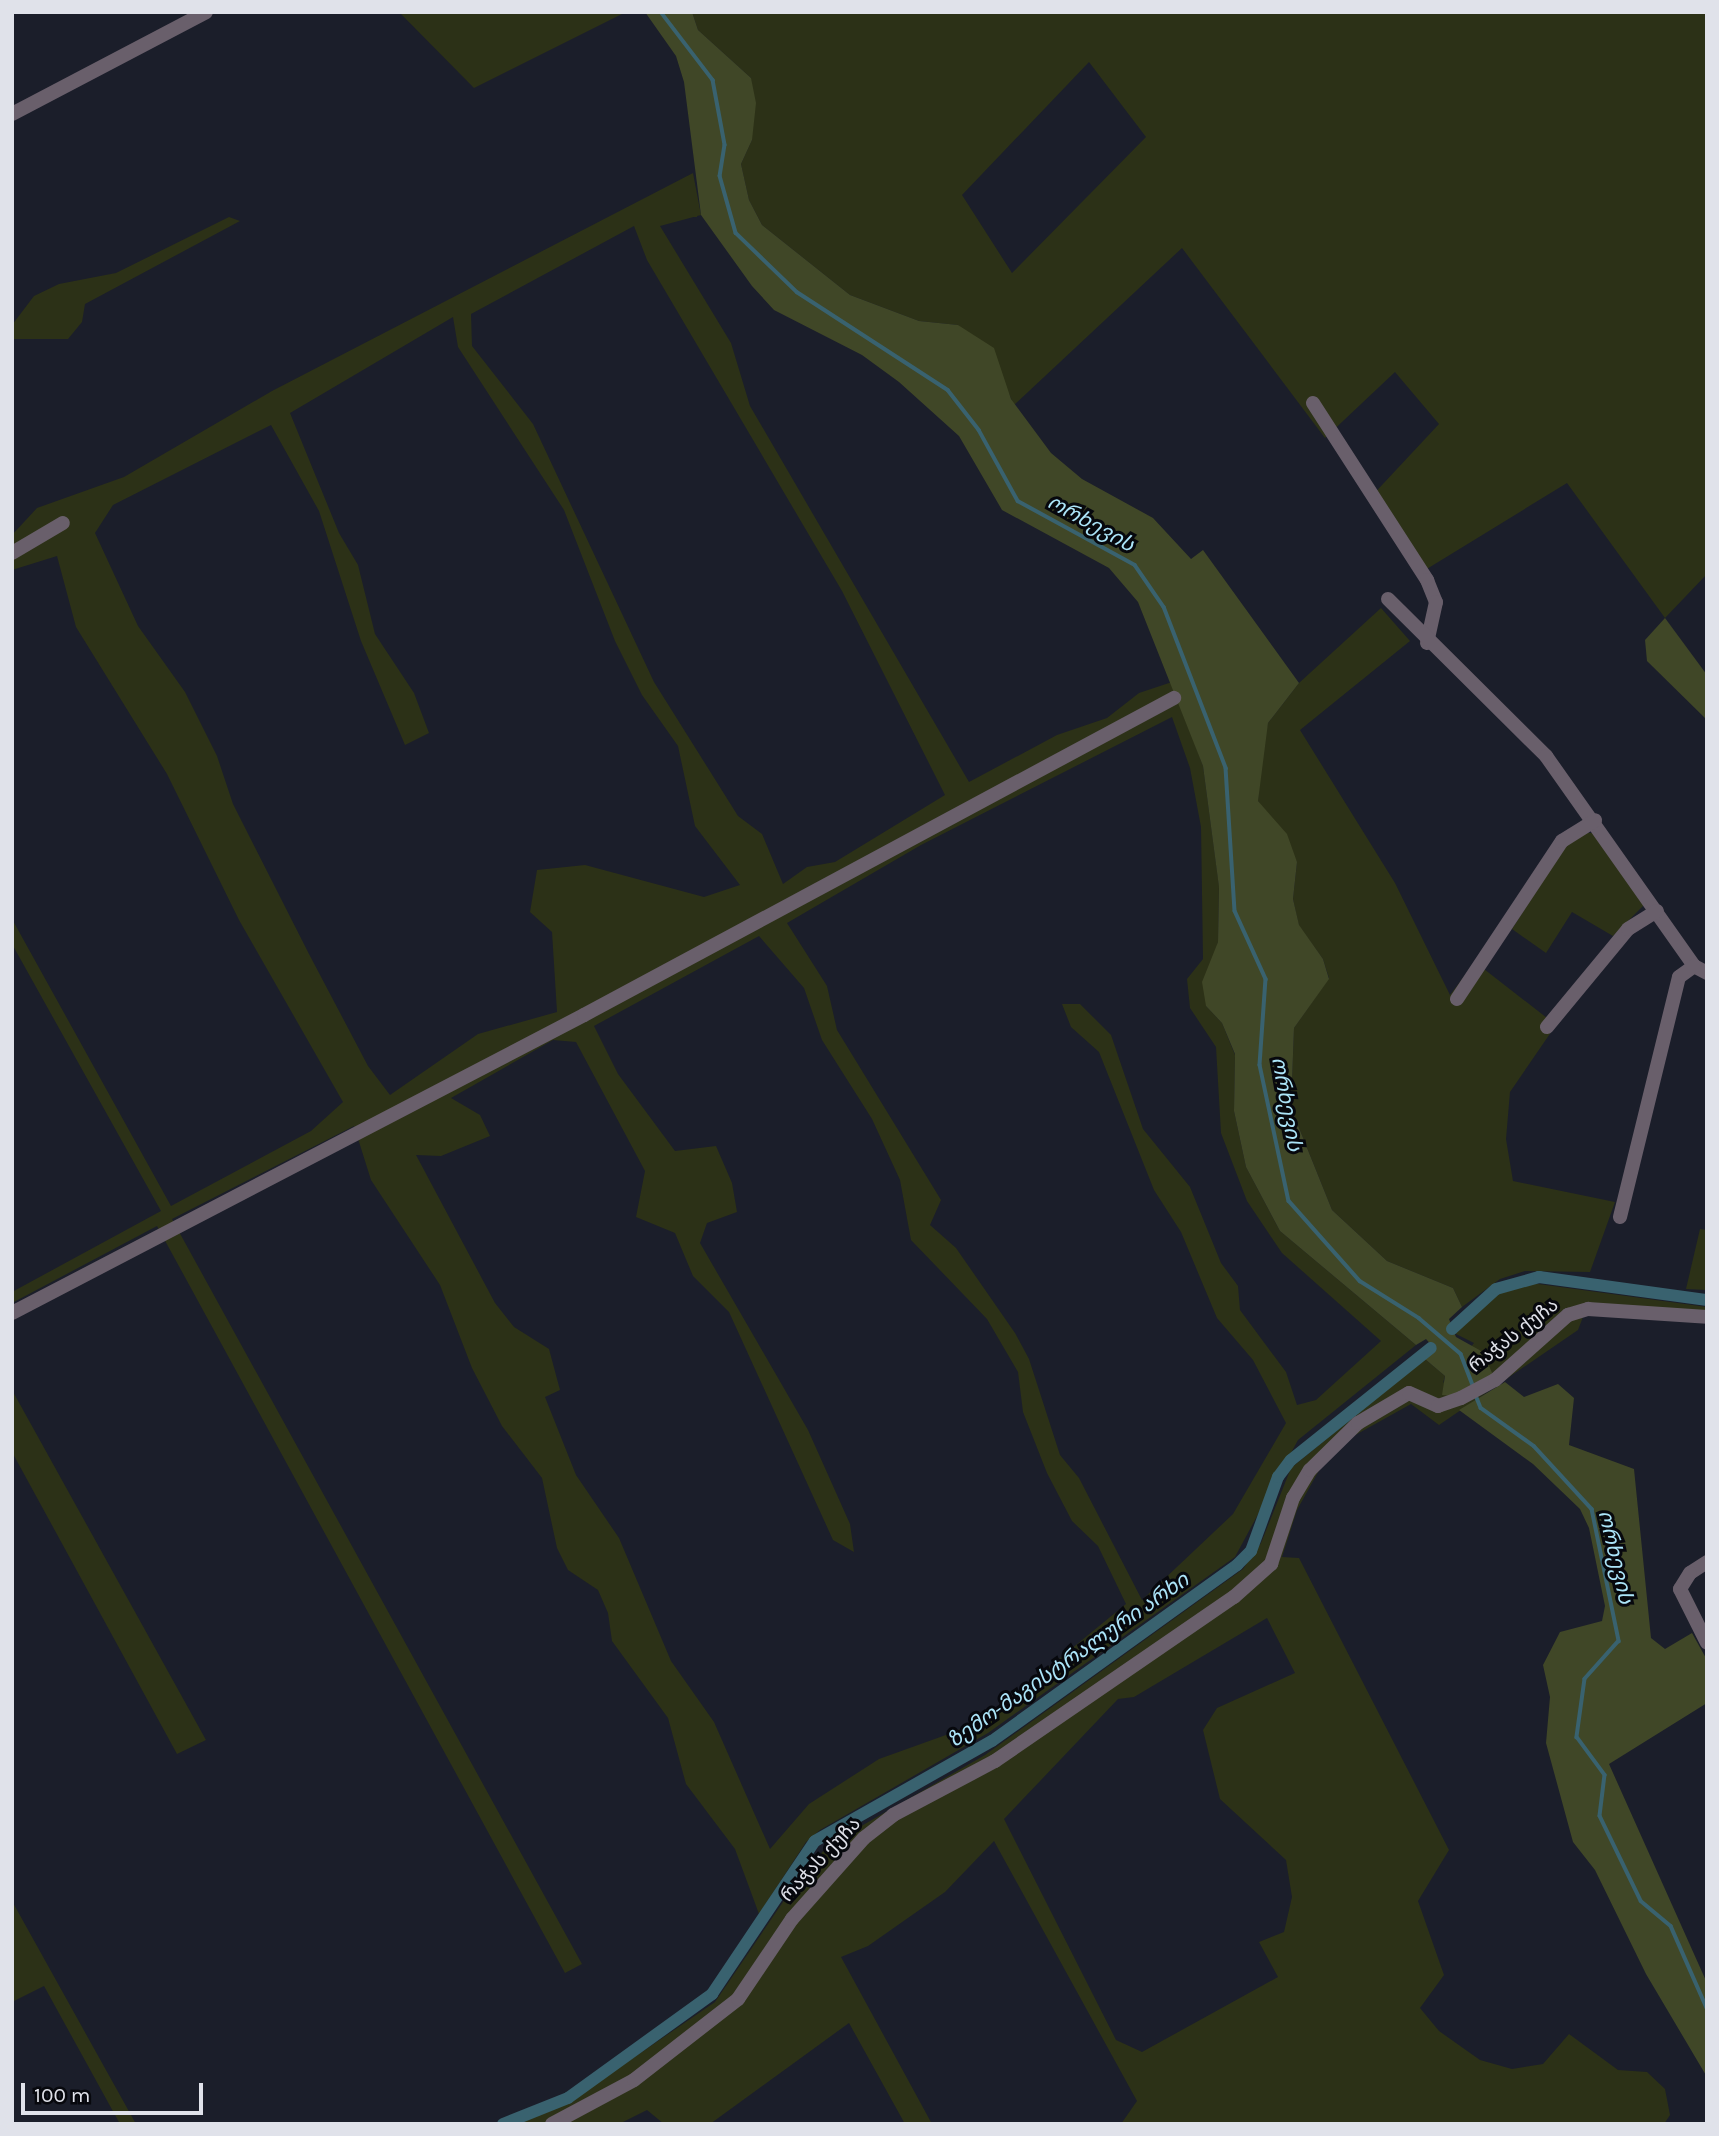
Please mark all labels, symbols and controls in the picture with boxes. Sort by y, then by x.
water label: ორხევის [1043,489,1139,557]
water label: ორხევის [1266,1055,1308,1153]
street label: რაჭას ქუჩა [1465,1294,1563,1378]
water label: ორხევის [1593,1508,1639,1606]
water label: ზემო-მაგისტრალური არხი [943,1567,1193,1753]
street label: რაჭას ქუჩა [776,1813,866,1907]
scale bar [24,2070,206,2114]
text: 100 m [34,2083,91,2107]

